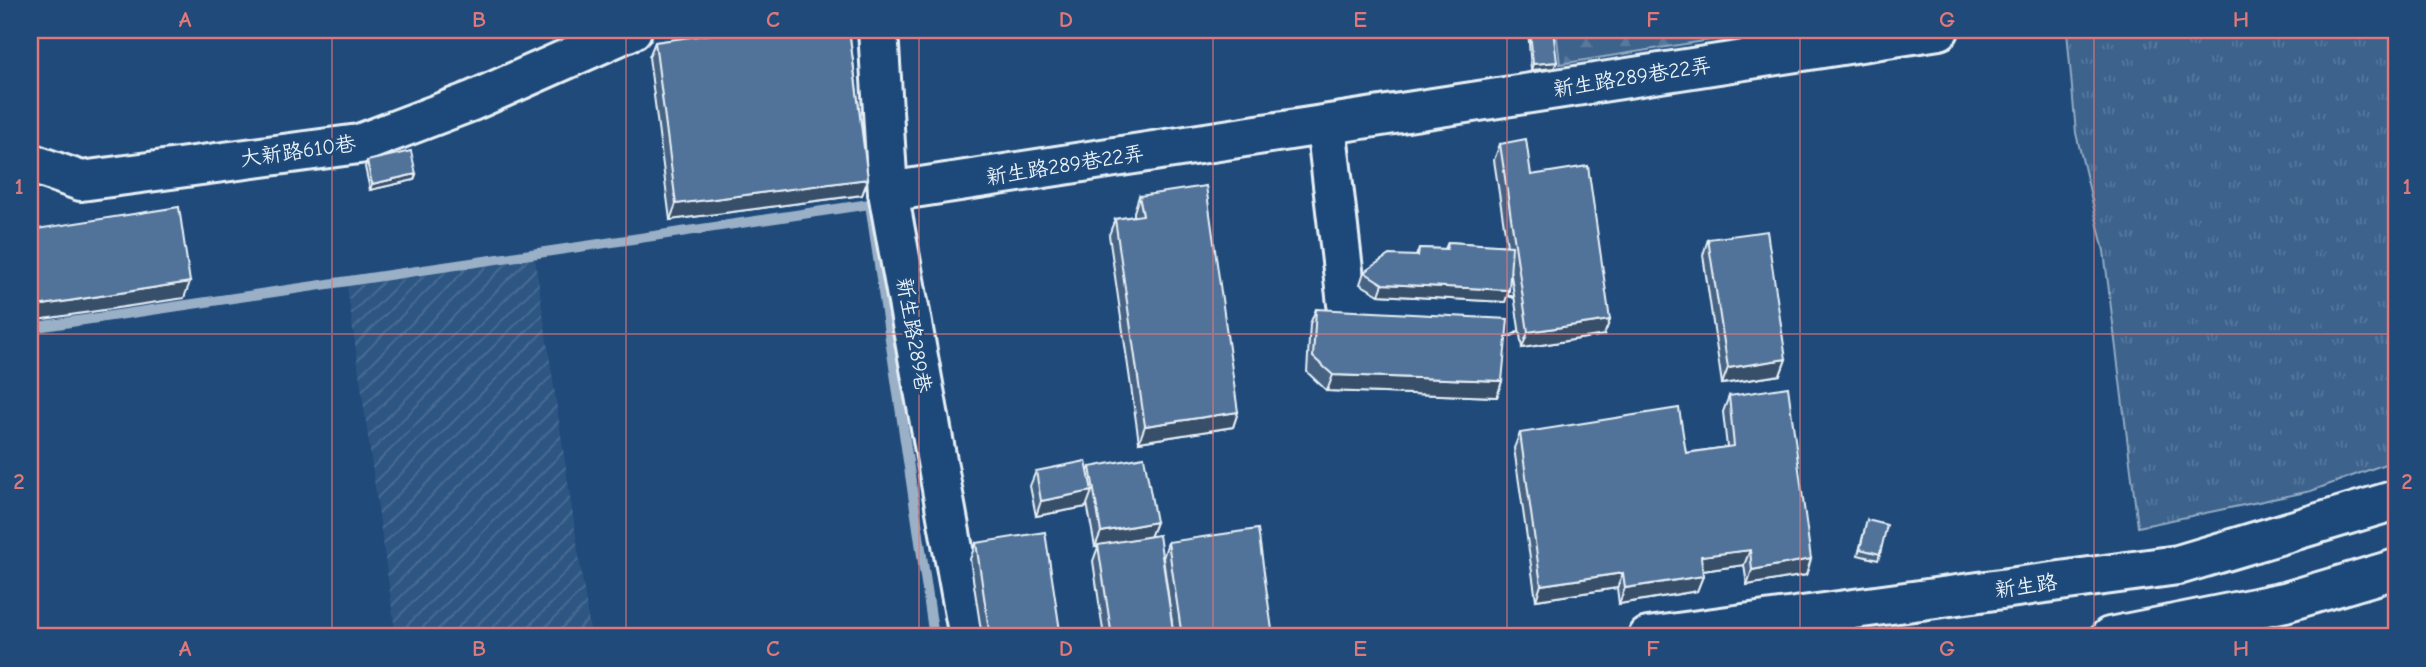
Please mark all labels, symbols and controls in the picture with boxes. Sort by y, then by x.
text: A [179,6,192,33]
text: B [472,6,486,33]
text: C [766,6,780,33]
text: D [1059,6,1073,33]
text: E [1353,6,1367,33]
text: F [1646,6,1660,33]
text: G [1939,6,1955,33]
text: H [2233,6,2249,33]
street label: 新生路289巷22弄 [1551,53,1713,101]
street label: 大新路610巷 [239,131,357,171]
street label: 新生路289巷22弄 [984,141,1146,189]
text: 1 [14,173,24,200]
text: 1 [2402,173,2412,200]
street label: 新生路289巷 [892,275,936,395]
text: 2 [13,468,25,495]
text: 2 [2401,468,2413,495]
street label: 新生路 [1993,570,2059,602]
text: A [179,635,192,662]
text: B [472,635,486,662]
text: C [766,635,780,662]
text: D [1059,635,1073,662]
text: E [1353,635,1367,662]
text: F [1646,635,1660,662]
text: G [1939,635,1955,662]
text: H [2233,635,2249,662]

